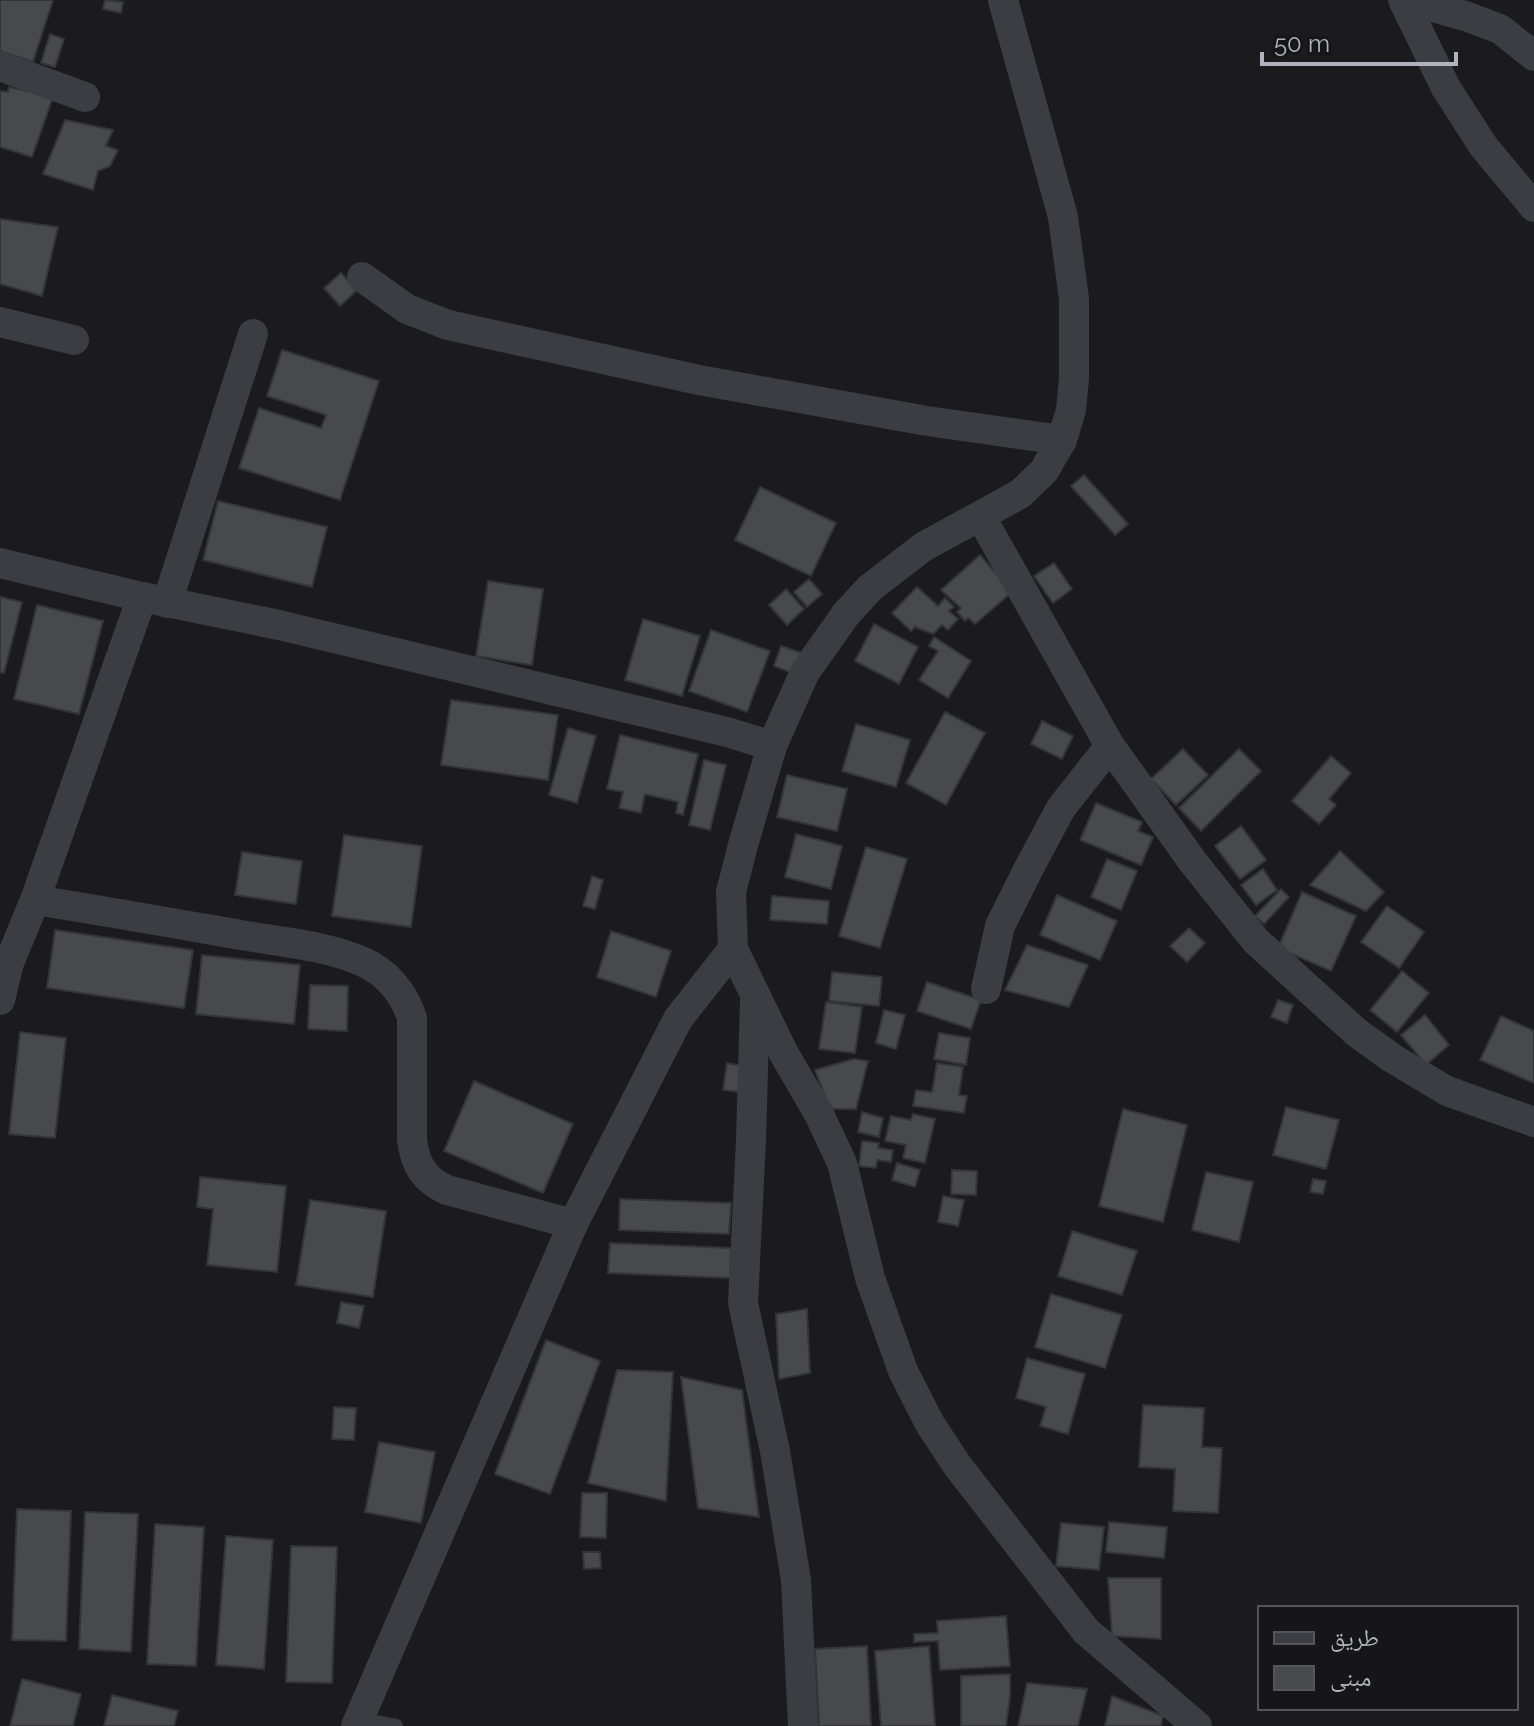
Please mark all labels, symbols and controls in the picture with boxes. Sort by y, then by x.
scale bar [1262,16,1456,66]
text: 50 m [1274,29,1330,58]
legend [1258,1606,1518,1710]
text: طريق [1330,1623,1379,1652]
text: مبنى [1330,1663,1371,1692]

